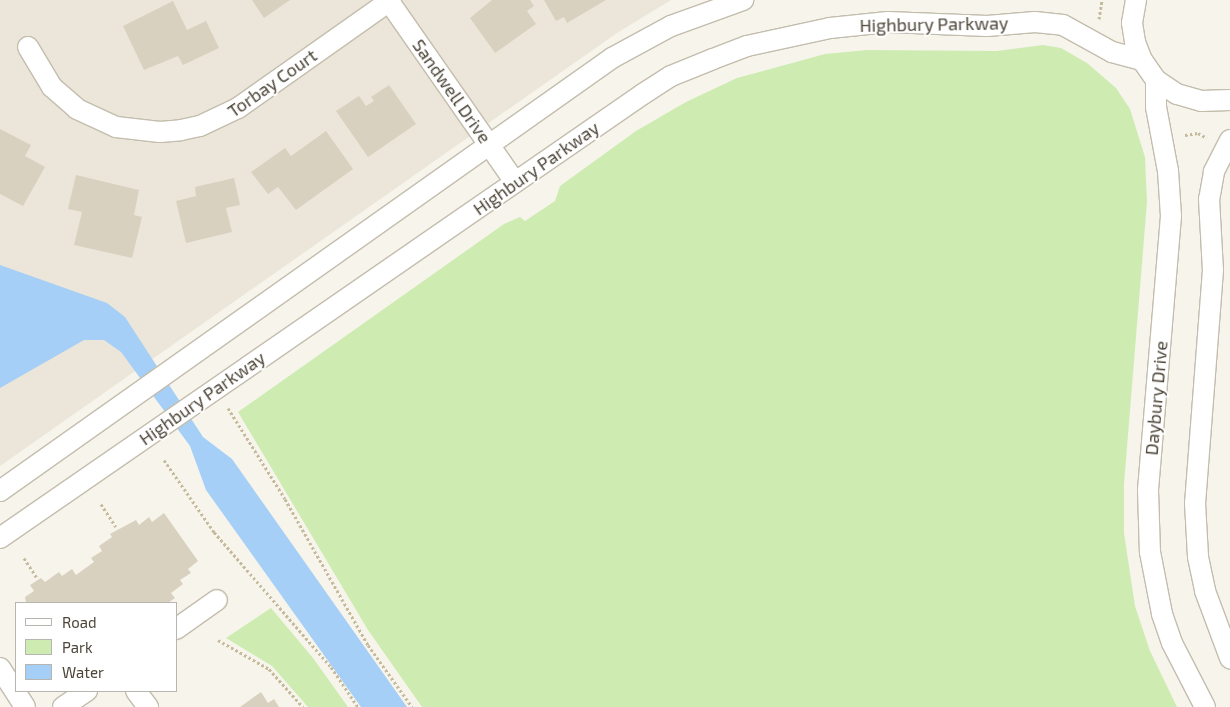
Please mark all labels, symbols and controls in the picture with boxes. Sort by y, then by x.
street label: Highbury Parkway [859,12,1009,36]
street label: Sandwell Drive [408,35,496,147]
street label: Torbay Court [223,44,321,122]
street label: Highbury Parkway [469,116,603,220]
street label: Daybury Drive [1140,340,1172,456]
street label: Highbury Parkway [135,346,269,450]
legend [15,602,178,692]
text: Road [62,613,97,631]
text: Park [62,638,93,656]
text: Water [62,663,104,681]

